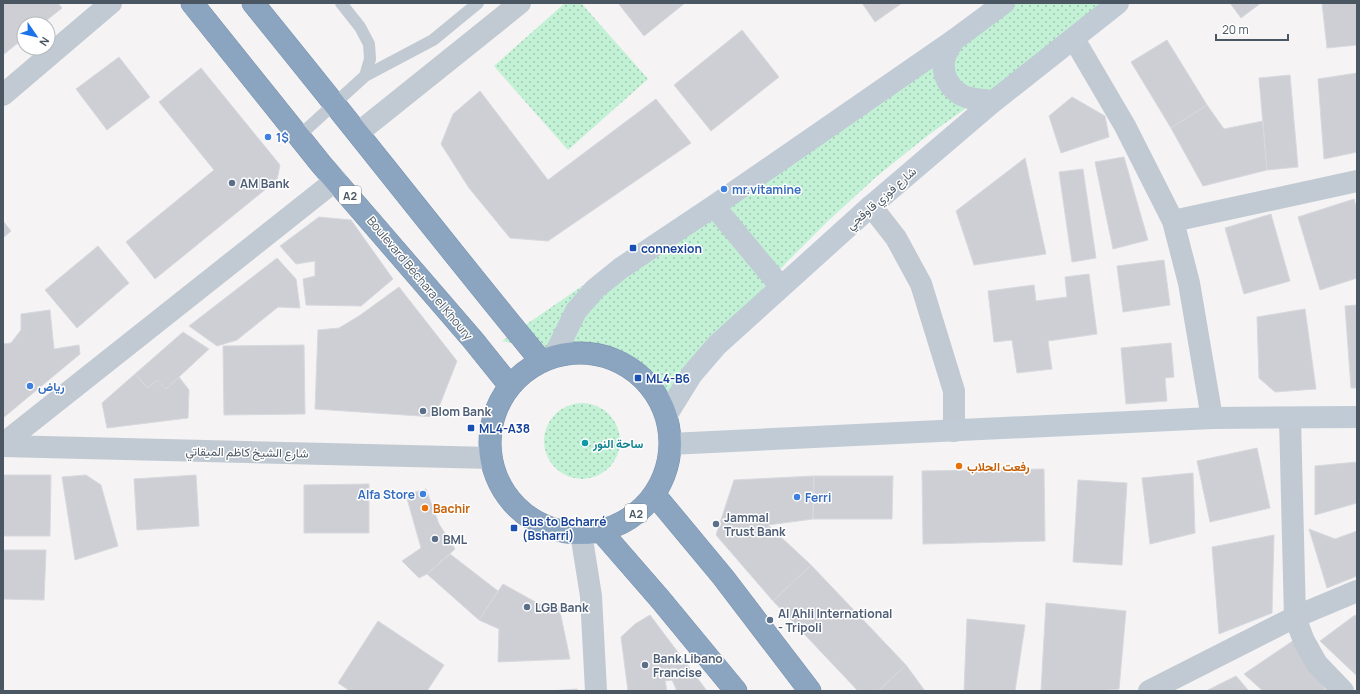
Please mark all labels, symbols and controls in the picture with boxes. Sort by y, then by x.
north arrow [16,16,56,56]
scale bar [1216,16,1288,42]
text: 20 m [1222,21,1249,38]
text: N [36,34,53,49]
place label: 1$ [276,129,289,146]
marker: 1$ [263,132,273,142]
street label: شارع فوزي قاوقجي [842,163,921,235]
place label: AM Bank [240,175,290,192]
marker: AM Bank [227,178,237,188]
place label: mr.vitamine [732,181,801,198]
marker: mr.vitamine [719,184,729,194]
road number: A2 [339,186,361,204]
street label: Boulevard Béchara el Khoury [363,213,477,344]
place label: connexion [641,240,702,257]
marker: connexion [628,243,638,253]
place label: ML4-B6 [646,370,690,387]
marker: ML4-B6 [633,373,643,383]
place label: رياض [38,378,65,395]
marker: رياض [25,381,35,391]
place label: Blom Bank [431,403,492,420]
marker: Blom Bank [418,406,428,416]
place label: ML4-A38 [479,420,530,437]
marker: ML4-A38 [466,423,476,433]
place label: ساحة النور [592,435,644,452]
marker: ساحة النور [580,438,590,448]
street label: شارع الشيخ كاظم الميقاتي [185,442,309,464]
place label: رفعت الحلاب [967,458,1030,475]
marker: رفعت الحلاب [954,461,964,471]
place label: Alfa Store [358,486,415,503]
marker: Alfa Store [418,489,428,499]
place label: Ferri [805,489,831,506]
marker: Ferri [792,492,802,502]
place label: Bachir [433,500,470,517]
marker: Bachir [420,503,430,513]
road number: A2 [625,504,647,522]
place label: Jammal Trust Bank [724,509,786,540]
place label: Bus to Bcharré (Bsharri) [522,513,606,544]
marker: Jammal Trust Bank [711,519,721,529]
marker: Bus to Bcharré (Bsharri) [509,523,519,533]
place label: BML [443,531,468,548]
marker: BML [430,534,440,544]
place label: LGB Bank [535,599,589,616]
marker: LGB Bank [522,602,532,612]
place label: Al Ahli International - Tripoli [778,605,892,636]
marker: Al Ahli International - Tripoli [765,615,775,625]
place label: Bank Libano Francise [653,650,723,681]
marker: Bank Libano Francise [640,660,650,670]

